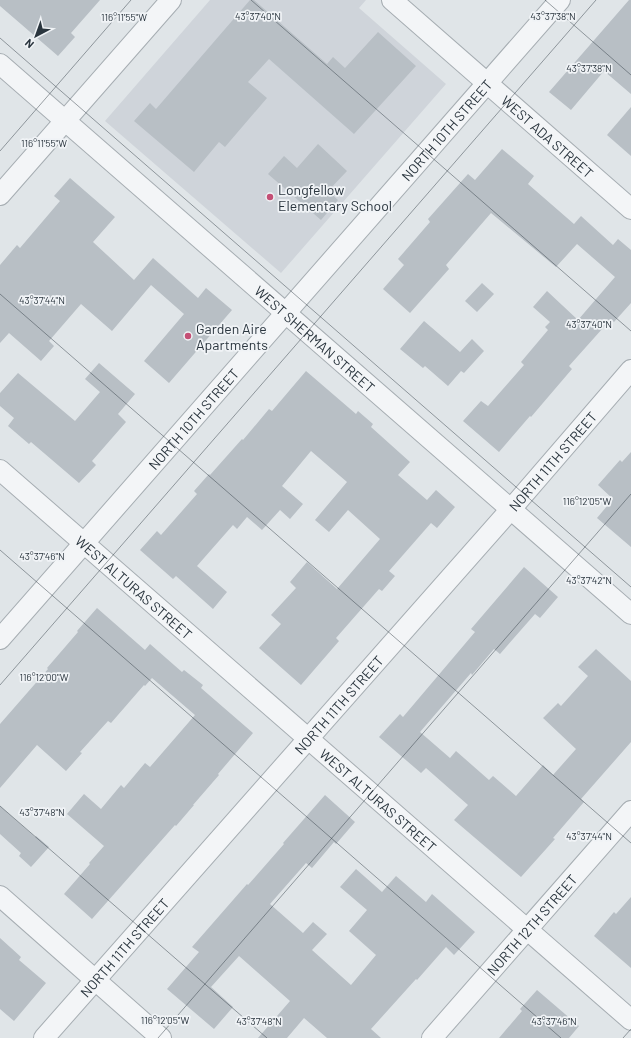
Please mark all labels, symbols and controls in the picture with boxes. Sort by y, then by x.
text: 43°37'40"N [235,10,281,22]
text: 43°37'38"N [530,10,576,22]
text: 116°11'55"W [101,11,147,23]
north arrow [16,16,56,56]
text: N [22,37,36,51]
text: 43°37'38"N [566,62,612,74]
street label: NORTH 10TH STREET [397,76,495,184]
street label: WEST ADA STREET [498,91,597,181]
text: 116°11'55"W [21,137,67,149]
place label: Longfellow Elementary School [278,181,392,214]
marker: Longfellow Elementary School [265,192,275,202]
street label: WEST SHERMAN STREET [252,282,379,396]
text: 43°37'44"N [19,294,65,306]
text: 43°37'40"N [566,318,612,330]
place label: Garden Aire Apartments [196,320,268,353]
marker: Garden Aire Apartments [183,331,193,341]
street label: NORTH 10TH STREET [144,365,242,473]
street label: NORTH 11TH STREET [505,408,600,514]
text: 116°12'05"W [563,495,611,507]
street label: WEST ALTURAS STREET [72,532,196,642]
text: 43°37'46"N [19,550,65,562]
text: 43°37'42"N [566,574,612,586]
street label: NORTH 11TH STREET [290,652,387,757]
text: 116°12'00"W [20,671,69,683]
street label: WEST ALTURAS STREET [317,744,440,855]
text: 43°37'48"N [19,806,65,818]
text: 43°37'44"N [566,830,612,842]
street label: NORTH 12TH STREET [483,871,580,978]
street label: NORTH 11TH STREET [76,894,172,1000]
text: 116°12'05"W [141,1014,189,1026]
text: 43°37'48"N [236,1015,282,1027]
text: 43°37'46"N [531,1015,577,1027]

